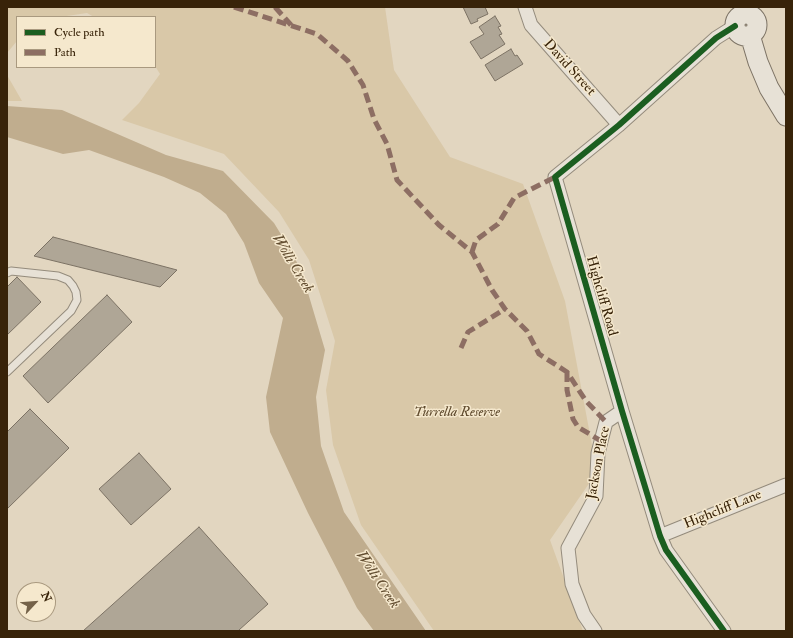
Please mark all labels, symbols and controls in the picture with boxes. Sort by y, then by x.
legend [16,16,156,68]
text: Cycle path [54,25,104,40]
street label: David Street [539,36,599,100]
text: Path [54,45,76,60]
water label: Wolli Creek [267,231,317,297]
street label: Highcliff Road [582,254,620,338]
park label: Turrella Reserve [414,405,500,421]
street label: Jackson Place [584,425,614,501]
street label: Highcliff Lane [682,487,764,533]
water label: Wolli Creek [351,548,403,612]
north arrow [16,582,56,622]
text: N [38,590,54,604]

